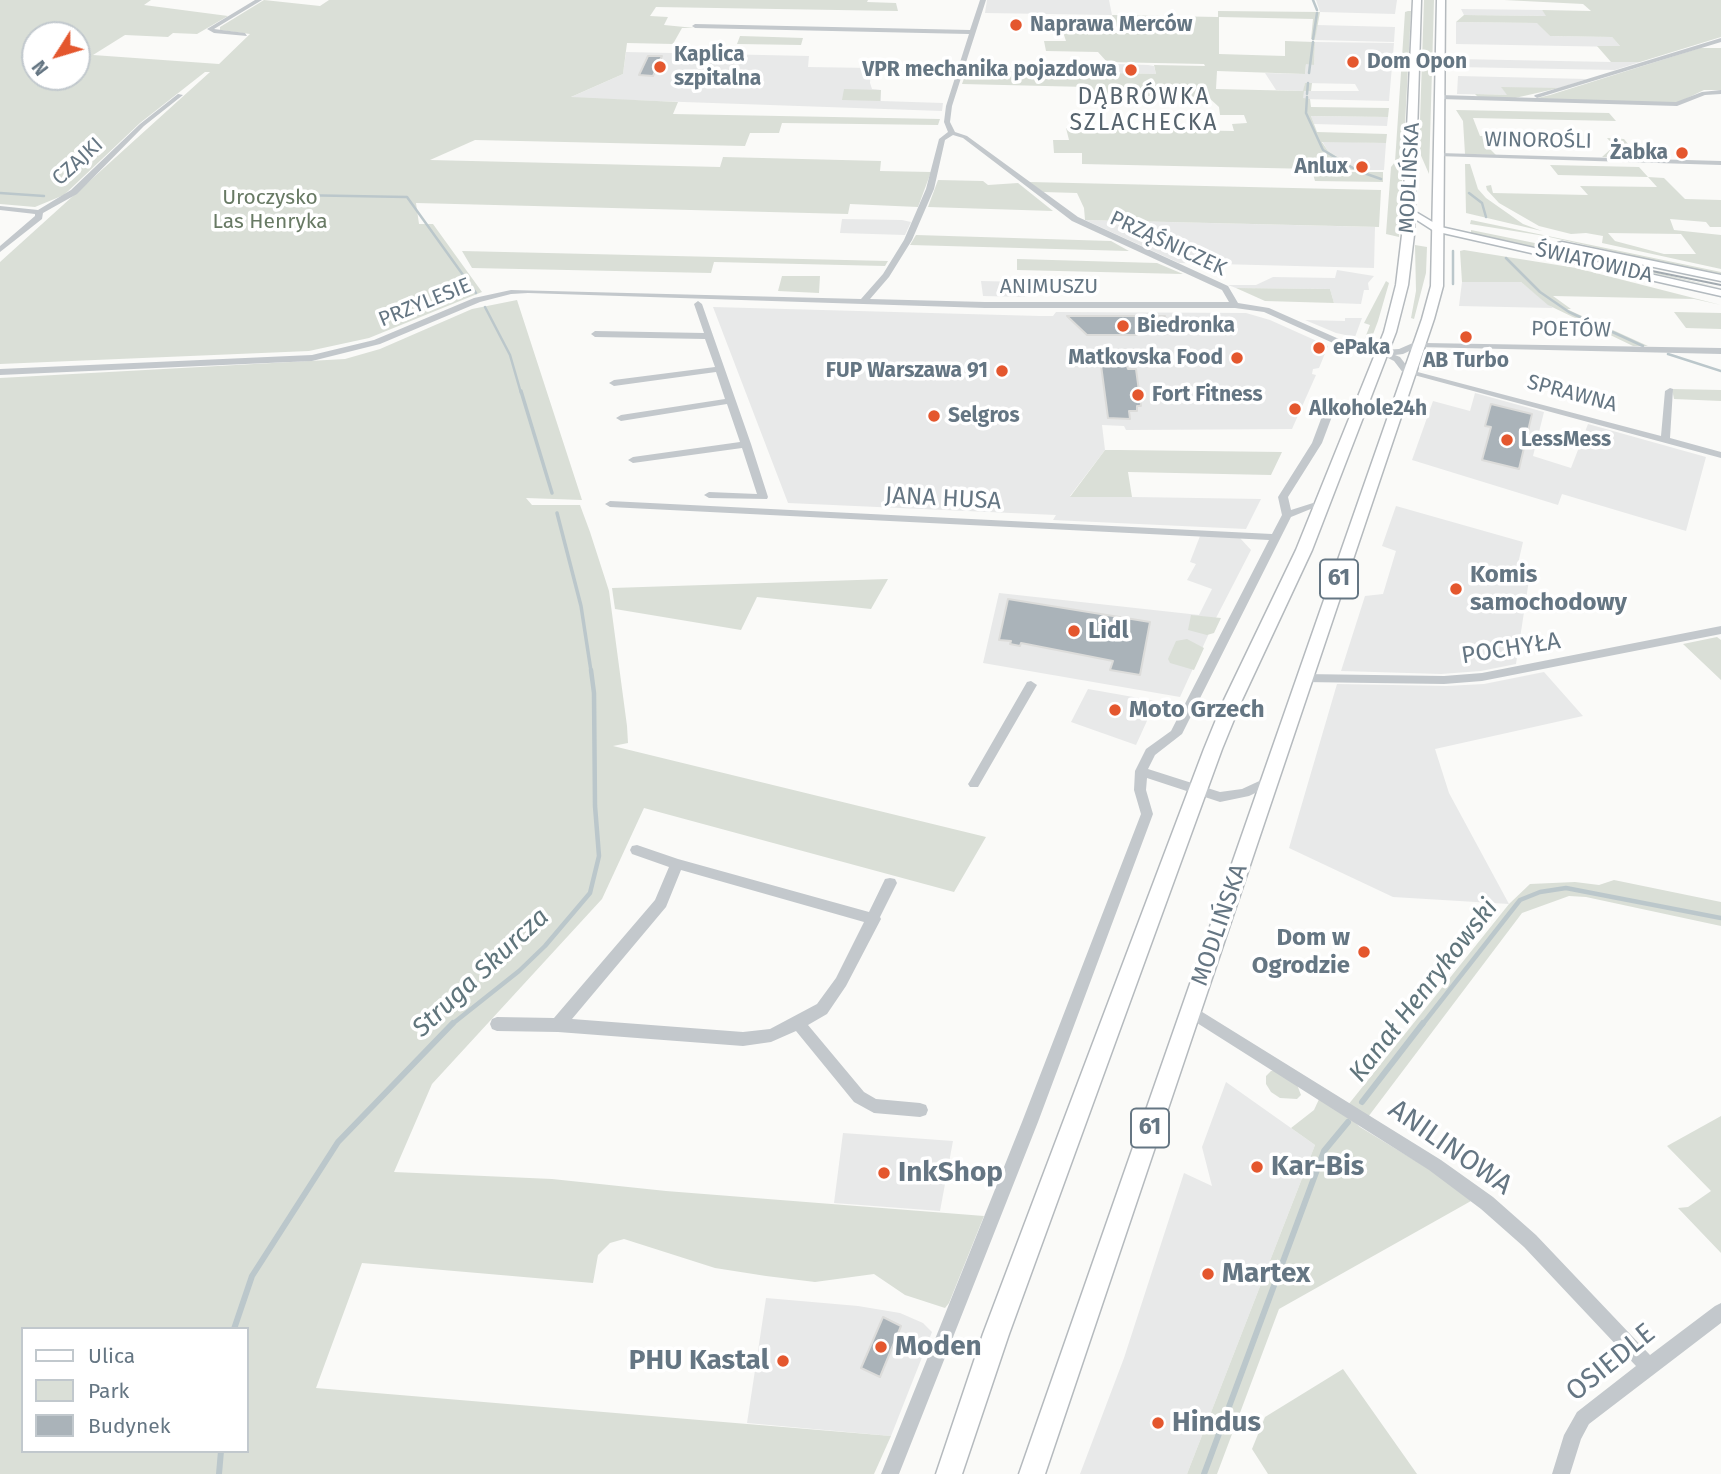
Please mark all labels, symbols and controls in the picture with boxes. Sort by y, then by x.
place label: Naprawa Merców [1030,12,1192,38]
marker: Naprawa Merców [1008,17,1024,33]
north arrow [21,21,91,91]
place label: Kaplica szpitalna [674,42,761,92]
place label: Dom Opon [1367,49,1467,75]
marker: Dom Opon [1345,54,1361,70]
text: N [27,56,53,80]
place label: VPR mechanika pojazdowa [862,57,1117,83]
marker: Kaplica szpitalna [652,59,668,75]
marker: VPR mechanika pojazdowa [1123,62,1139,78]
district label: DĄBRÓWKA SZLACHECKA [1071,84,1217,138]
street label: MODLIŃSKA [1395,122,1425,234]
street label: WINOROŚLI [1484,127,1592,155]
street label: CZAJKI [47,133,109,191]
place label: Żabka [1610,140,1668,166]
marker: Żabka [1674,145,1690,161]
place label: Anlux [1294,154,1348,180]
marker: Anlux [1354,159,1370,175]
park label: Uroczysko Las Henryka [212,185,328,235]
street label: PRZĄŚNICZEK [1106,206,1230,282]
street label: ŚWIATOWIDA [1533,237,1655,289]
street label: PRZYLESIE [375,273,475,333]
street label: ANIMUSZU [1000,274,1098,300]
place label: Biedronka [1137,313,1235,339]
street label: POETÓW [1531,317,1611,343]
marker: Biedronka [1115,318,1131,334]
marker: AB Turbo [1458,329,1474,345]
place label: ePaka [1333,335,1390,361]
marker: ePaka [1311,340,1327,356]
place label: Matkovska Food [1068,345,1223,371]
place label: AB Turbo [1423,348,1509,374]
marker: Matkovska Food [1229,350,1245,366]
place label: FUP Warszawa 91 [826,358,988,384]
marker: FUP Warszawa 91 [994,363,1010,379]
street label: SPRAWNA [1524,370,1620,418]
place label: Fort Fitness [1152,382,1263,408]
marker: Fort Fitness [1130,387,1146,403]
place label: Alkohole24h [1309,396,1427,422]
marker: Alkohole24h [1287,401,1303,417]
place label: Selgros [948,403,1020,429]
marker: Selgros [926,408,942,424]
place label: LessMess [1521,427,1611,453]
marker: LessMess [1499,432,1515,448]
street label: JANA HUSA [884,482,1002,516]
road number: 61 [1320,559,1358,598]
place label: Komis samochodowy [1470,561,1627,617]
marker: Komis samochodowy [1448,581,1464,597]
place label: Lidl [1088,617,1129,645]
marker: Lidl [1066,623,1082,639]
street label: POCHYŁA [1460,627,1562,671]
place label: Moto Grzech [1129,696,1265,724]
marker: Moto Grzech [1107,702,1123,718]
street label: MODLIŃSKA [1186,860,1254,990]
water label: Kanał Henrykowski [1343,893,1505,1089]
water label: Struga Skurcza [406,902,556,1044]
place label: Dom w Ogrodzie [1252,924,1350,980]
marker: Dom w Ogrodzie [1356,944,1372,960]
street label: ANILINOWA [1382,1093,1518,1203]
road number: 61 [1131,1108,1169,1148]
place label: Kar-Bis [1271,1150,1364,1184]
place label: InkShop [898,1156,1003,1190]
marker: Kar-Bis [1249,1159,1265,1175]
marker: InkShop [876,1165,892,1181]
place label: Martex [1222,1257,1310,1291]
marker: Martex [1200,1266,1216,1282]
street label: OSIEDLE [1560,1317,1662,1409]
legend [21,1327,248,1453]
place label: Moden [895,1330,982,1364]
marker: Moden [873,1339,889,1355]
text: Ulica [88,1343,135,1369]
place label: PHU Kastal [629,1344,769,1378]
marker: PHU Kastal [775,1353,791,1369]
text: Park [88,1378,129,1404]
place label: Hindus [1172,1406,1261,1440]
text: Budynek [88,1413,170,1439]
marker: Hindus [1150,1415,1166,1431]

